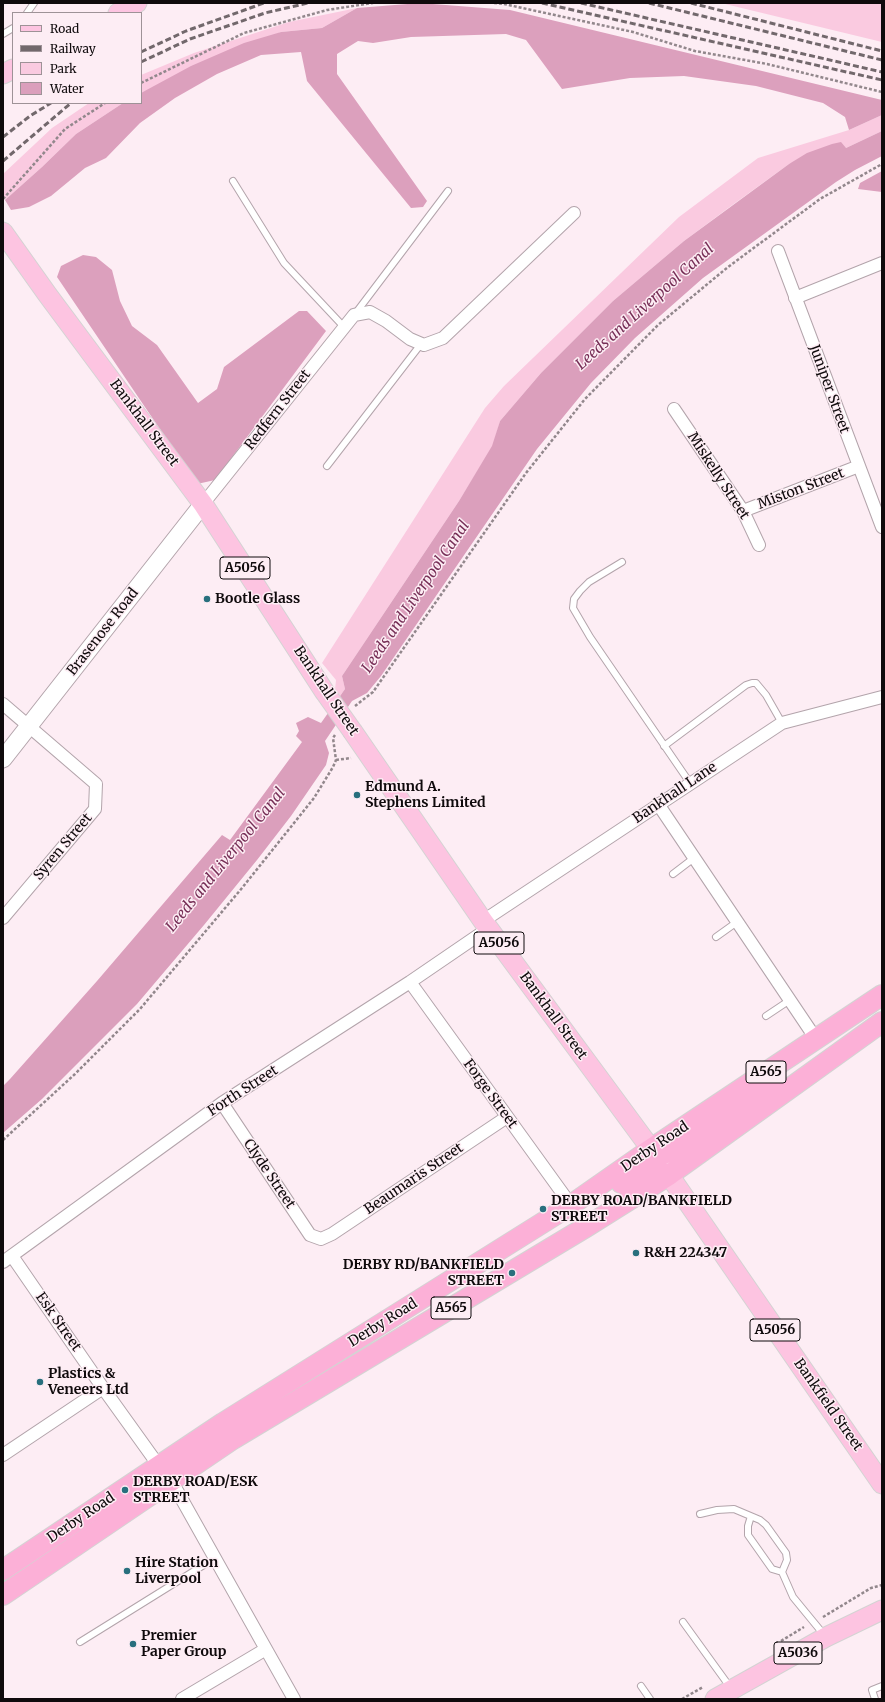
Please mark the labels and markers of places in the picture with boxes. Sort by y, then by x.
place label: Bootle Glass [215,591,300,607]
marker: Bootle Glass [202,594,212,604]
place label: Edmund A. Stephens Limited [365,779,486,812]
marker: Edmund A. Stephens Limited [352,790,362,800]
place label: DERBY ROAD/BANKFIELD STREET [551,1193,732,1226]
marker: DERBY ROAD/BANKFIELD STREET [538,1204,548,1214]
place label: R&H 224347 [644,1245,727,1261]
marker: R&H 224347 [631,1248,641,1258]
place label: DERBY RD/BANKFIELD STREET [343,1257,504,1290]
marker: DERBY RD/BANKFIELD STREET [507,1268,517,1278]
place label: Plastics & Veneers Ltd [48,1366,129,1398]
marker: Plastics & Veneers Ltd [35,1377,45,1387]
place label: DERBY ROAD/ESK STREET [133,1474,258,1506]
marker: DERBY ROAD/ESK STREET [120,1485,130,1495]
place label: Hire Station Liverpool [135,1555,218,1588]
marker: Hire Station Liverpool [122,1566,132,1576]
place label: Premier Paper Group [141,1628,226,1660]
marker: Premier Paper Group [128,1639,138,1649]

